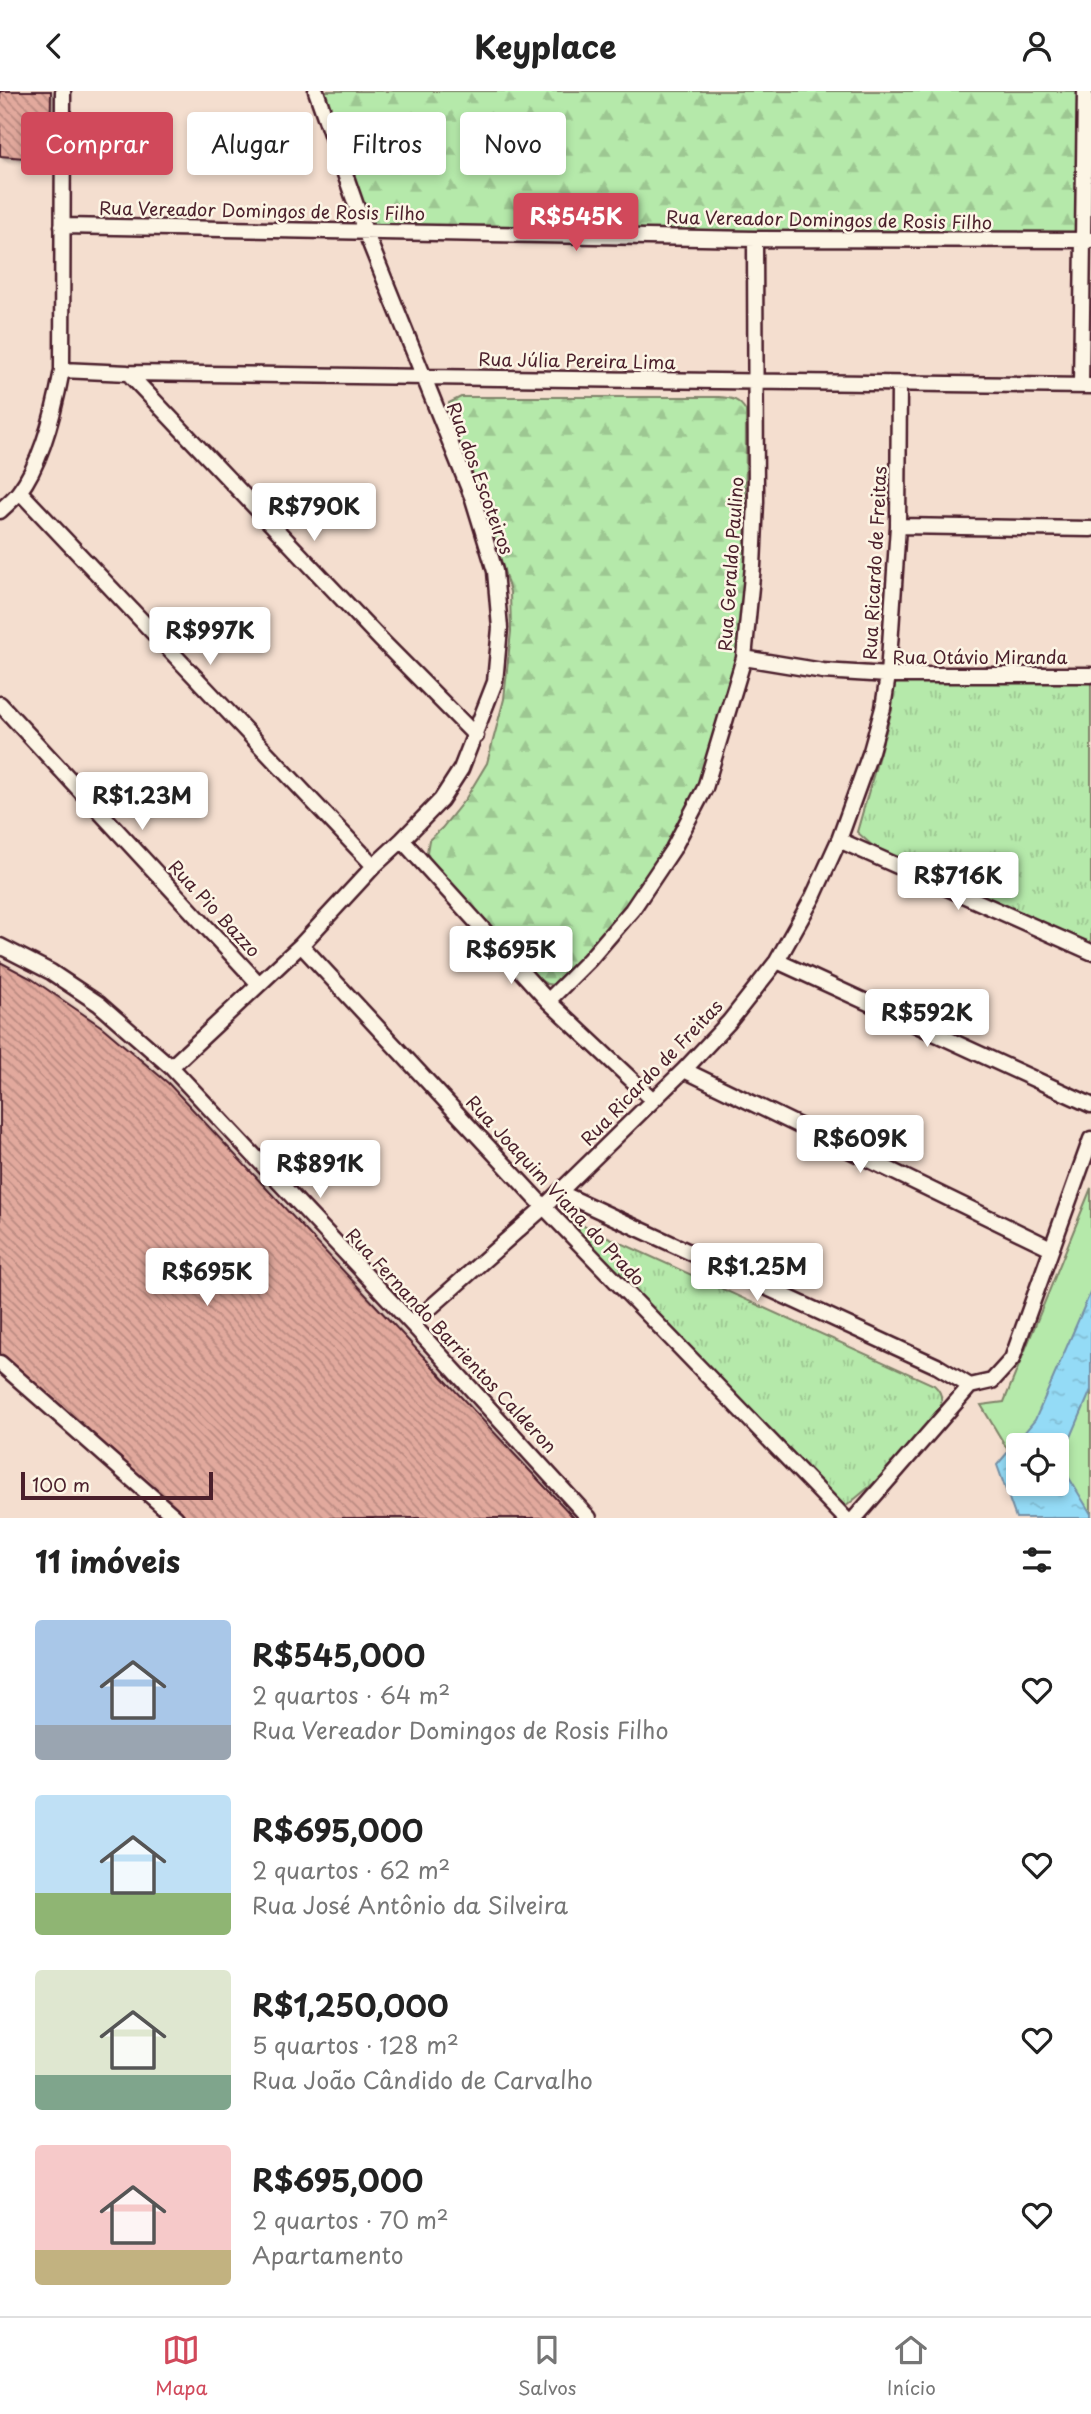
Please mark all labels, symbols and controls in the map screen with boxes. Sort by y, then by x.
text: Keyplace [474,22,617,70]
icon: back [35,27,73,65]
icon: person [1018,27,1056,65]
chip: Comprar [21,112,173,175]
chip: Alugar [187,112,313,175]
chip: Filtros [327,112,446,175]
chip: Novo [460,112,566,175]
pin: R$545K [519,193,633,253]
street label: Rua Vereador Domingos de Rosis Filho [99,194,425,226]
text: R$545K [529,198,623,233]
street label: Rua Vereador Domingos de Rosis Filho [666,203,992,235]
street label: Rua Júlia Pereira Lima [478,345,676,375]
street label: Rua dos Escoteiros [441,398,521,558]
street label: Rua Ricardo de Freitas [855,465,893,661]
street label: Rua Geraldo Paulino [710,476,750,652]
pin: R$790K [257,483,371,543]
text: R$790K [268,488,360,523]
pin: R$997K [153,607,267,667]
text: R$997K [165,612,255,647]
street label: Rua Otávio Miranda [893,643,1067,670]
pin: R$1.23M [77,773,207,832]
text: R$1.23M [92,777,192,812]
street label: Rua Pio Bazzo [163,853,267,963]
pin: R$716K [901,853,1015,912]
text: R$716K [913,857,1003,892]
pin: R$695K [454,927,568,986]
text: R$695K [466,931,556,966]
pin: R$592K [870,989,984,1049]
street label: Rua Ricardo de Freitas [574,993,728,1151]
text: R$592K [881,994,973,1029]
street label: Rua Joaquim Viana do Prado [460,1089,652,1291]
pin: R$609K [803,1115,917,1175]
text: R$609K [813,1120,907,1155]
pin: R$891K [263,1141,377,1200]
text: R$891K [276,1145,364,1180]
street label: Rua Fernando Barrientos Calderon [340,1222,564,1458]
pin: R$1.25M [692,1243,822,1303]
text: R$1.25M [707,1248,807,1283]
pin: R$695K [150,1249,264,1308]
text: R$695K [162,1253,252,1288]
map controls [1006,1433,1069,1496]
button: locate [1006,1433,1069,1496]
scale bar [21,1469,214,1501]
text: 100 m [32,1470,90,1498]
text: 11 imóveis [35,1538,180,1583]
icon: filters [1018,1541,1056,1579]
text: R$545,000 [252,1632,425,1677]
icon: home [91,1648,175,1732]
icon: heart [1018,1671,1056,1709]
text: 2 quartos · 64 m² [252,1677,450,1712]
text: Rua Vereador Domingos de Rosis Filho [252,1712,668,1747]
text: R$695,000 [252,1807,423,1852]
icon: home [91,1823,175,1907]
icon: heart [1018,1846,1056,1884]
text: 2 quartos · 62 m² [252,1852,450,1887]
text: Rua José Antônio da Silveira [252,1887,568,1922]
text: R$1,250,000 [252,1982,449,2027]
icon: home [91,1998,175,2082]
icon: heart [1018,2021,1056,2059]
text: 5 quartos · 128 m² [252,2027,459,2062]
text: Rua João Cândido de Carvalho [252,2062,593,2097]
text: R$695,000 [252,2157,423,2202]
icon: home [91,2173,175,2257]
icon: heart [1018,2196,1056,2234]
text: 2 quartos · 70 m² [252,2202,449,2237]
text: Apartamento [252,2237,404,2272]
tab: Mapa [155,2331,207,2401]
tab: Salvos [518,2331,577,2401]
tab: Início [887,2331,936,2401]

